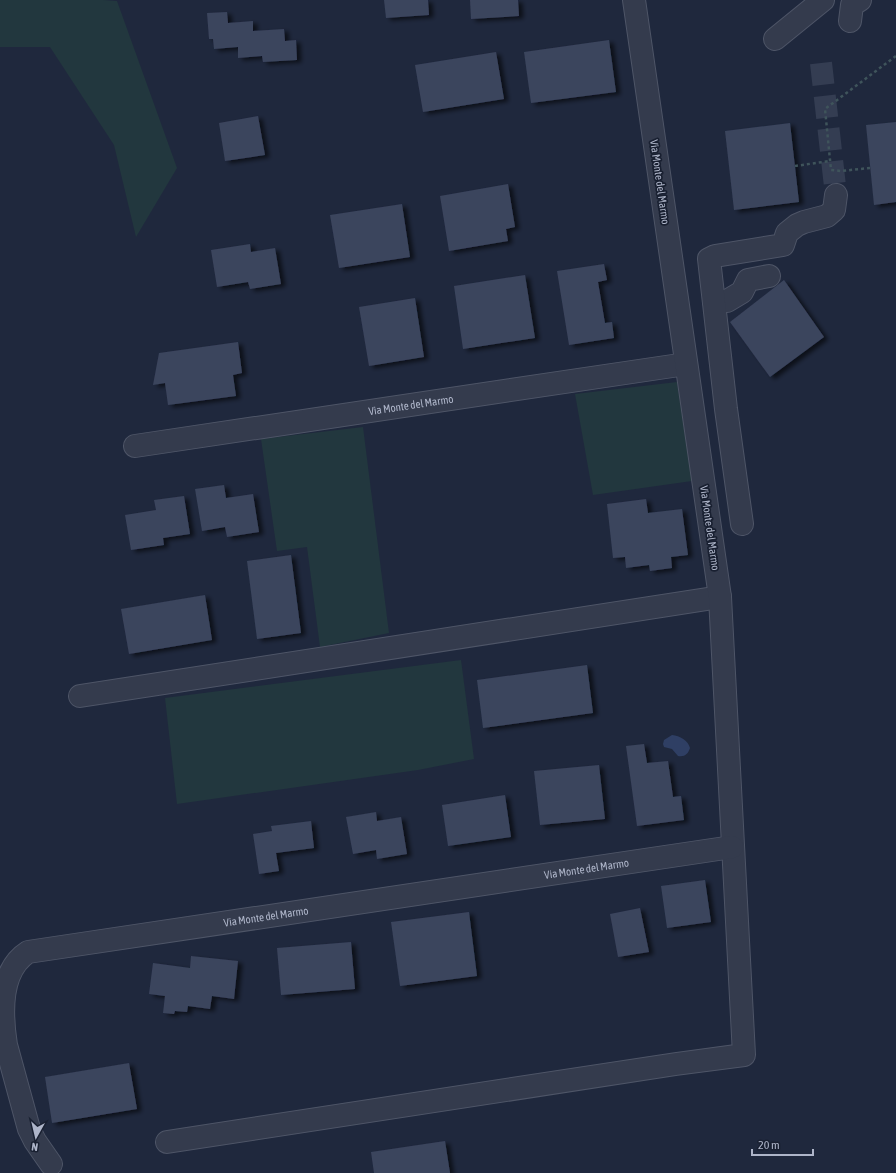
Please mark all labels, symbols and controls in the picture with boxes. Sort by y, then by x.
street label: Via Monte del Marmo [648,139,672,225]
street label: Via Monte del Marmo [368,393,454,417]
street label: Via Monte del Marmo [698,485,722,571]
street label: Via Monte del Marmo [543,856,630,881]
street label: Via Monte del Marmo [223,904,309,929]
north arrow [16,1117,56,1157]
scale bar [752,1131,813,1157]
text: 20 m [758,1138,780,1152]
text: N [31,1141,39,1153]

